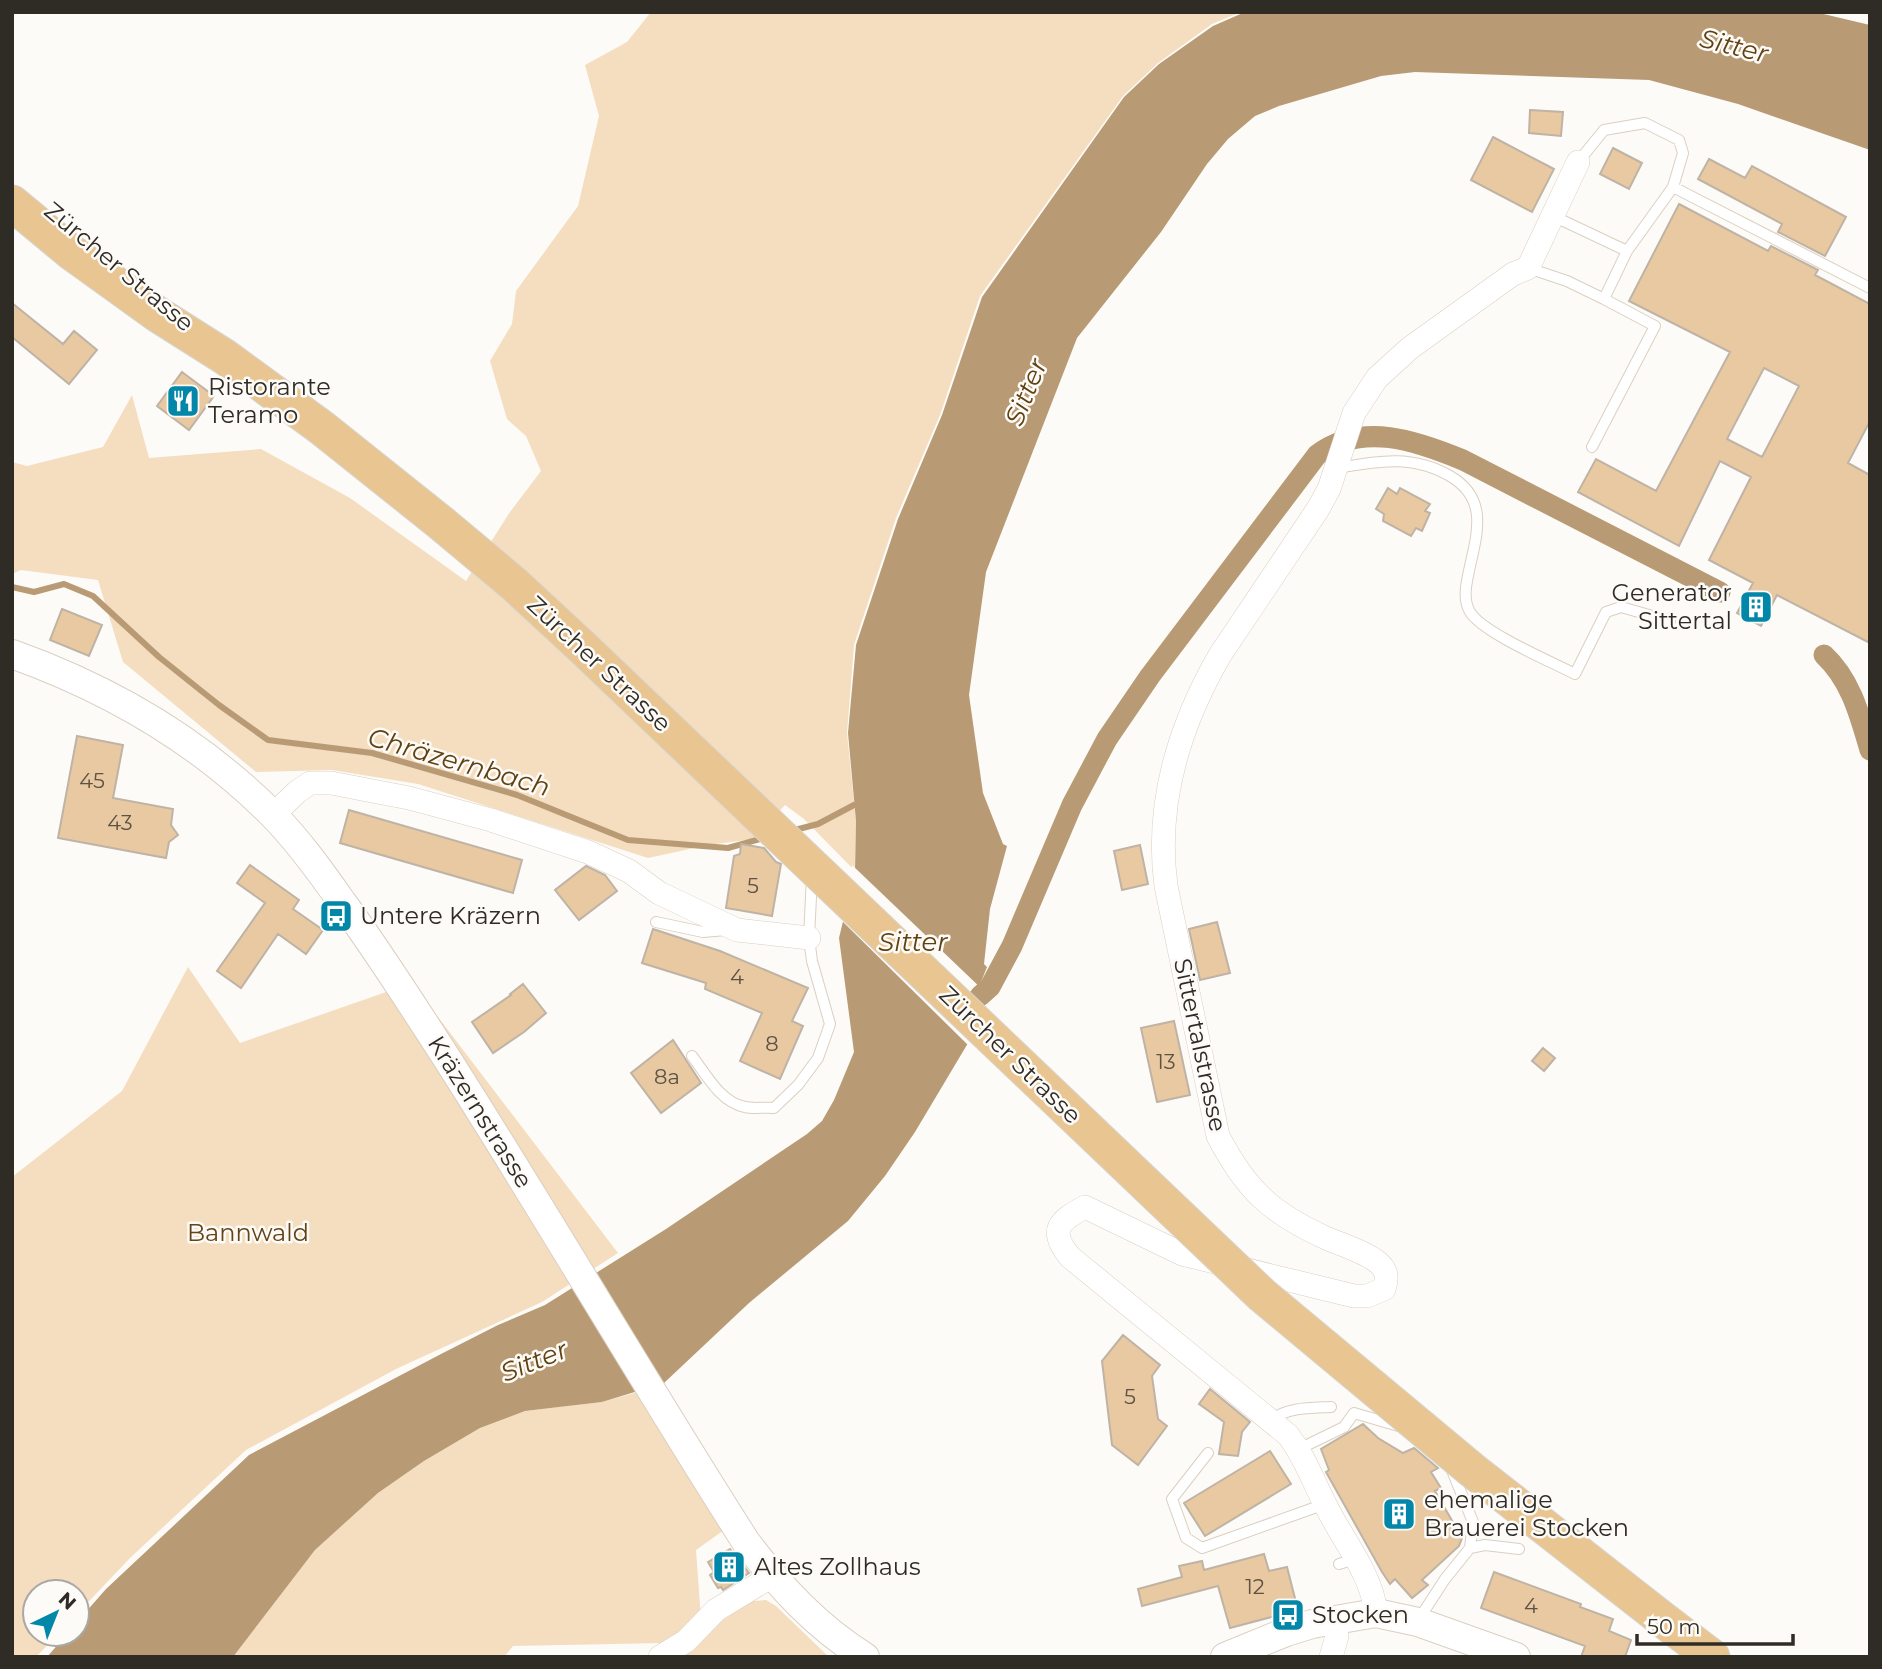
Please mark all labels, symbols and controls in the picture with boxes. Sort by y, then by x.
water label: Sitter [1696,22,1772,70]
street label: Zürcher Strasse [39,196,200,338]
water label: Sitter [998,353,1054,430]
place label: Ristorante Teramo [208,372,331,429]
restaurant icon: Ristorante Teramo [164,382,202,420]
place label: Generator Sittertal [1611,578,1732,635]
building icon: Generator Sittertal [1737,588,1775,626]
street label: Zürcher Strasse [521,590,677,738]
water label: Chräzernbach [364,721,554,803]
house number: 45 [79,768,105,793]
house number: 43 [107,810,133,835]
house number: 5 [747,873,759,898]
bus stop icon: Untere Kräzern [317,897,355,935]
place label: Untere Kräzern [360,901,541,930]
water label: Sitter [878,926,948,958]
street label: Sittertalstrasse [1168,956,1233,1134]
house number: 4 [730,964,744,989]
street label: Zürcher Strasse [933,980,1087,1130]
street label: Kräzernstrasse [422,1030,539,1193]
house number: 8 [765,1031,779,1056]
house number: 13 [1156,1049,1176,1074]
house number: 8a [654,1064,680,1089]
park label: Bannwald [187,1218,309,1247]
water label: Sitter [496,1333,573,1389]
house number: 5 [1124,1384,1136,1409]
place label: ehemalige Brauerei Stocken [1424,1485,1629,1542]
building icon: ehemalige Brauerei Stocken [1380,1495,1418,1533]
building icon: Altes Zollhaus [710,1548,748,1586]
place label: Altes Zollhaus [754,1552,921,1581]
house number: 12 [1245,1574,1265,1599]
north arrow [21,1578,91,1648]
text: N [54,1587,81,1615]
house number: 4 [1524,1593,1538,1618]
bus stop icon: Stocken [1269,1596,1307,1634]
place label: Stocken [1312,1600,1409,1629]
scale bar [1637,1602,1793,1646]
text: 50 m [1647,1614,1701,1639]

